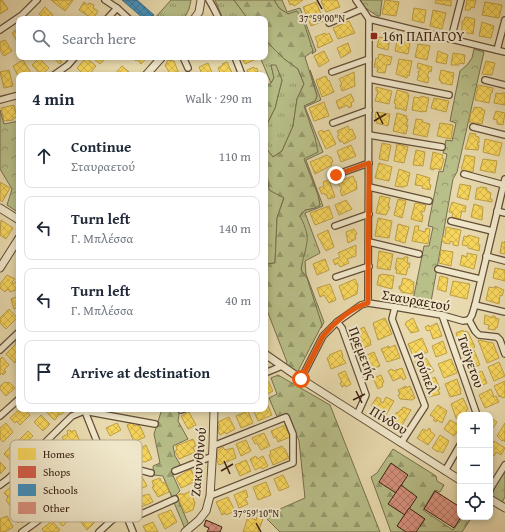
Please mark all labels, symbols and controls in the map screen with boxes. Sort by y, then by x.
text: 37°59'00"N [299,11,345,26]
search box [16,16,268,60]
place label: 16η ΠΑΠΑΓΟΥ [382,26,465,46]
icon: search [30,27,52,49]
text: Search here [62,28,136,49]
marker: 16η ΠΑΠΑΓΟΥ [369,31,379,41]
text: 4 min [32,86,74,111]
text: Walk · 290 m [185,89,252,108]
text: Continue [71,136,132,157]
icon: ahead [33,145,55,167]
text: 110 m [219,147,251,166]
text: Σταυραετού [71,157,135,176]
route end [327,166,345,184]
text: Turn left [71,208,130,229]
icon: left [33,217,55,239]
text: 140 m [219,219,251,238]
text: Γ. Μπλέσσα [71,229,134,248]
text: Turn left [71,280,130,301]
street label: Σταυραετού [380,284,452,316]
icon: left [33,289,55,311]
text: 40 m [225,291,251,310]
text: Γ. Μπλέσσα [71,301,134,320]
street label: Πρεμετής [344,324,382,382]
street label: Ταϋγετου [453,332,489,390]
street label: Ρούπελ [409,349,443,397]
icon: arrive [33,361,55,383]
text: Arrive at destination [71,362,210,383]
route start [292,370,310,388]
street label: Πίνδου [366,401,412,439]
map controls [457,412,493,520]
button: + [457,412,493,448]
street label: Ζακυνθινού [185,426,211,498]
legend [10,440,142,522]
text: Homes [43,446,74,462]
button: − [457,448,493,484]
text: Shops [43,464,70,480]
text: Schools [43,482,78,498]
button: locate [457,484,493,520]
text: Other [43,500,70,516]
text: 37°59'10"N [233,506,279,521]

